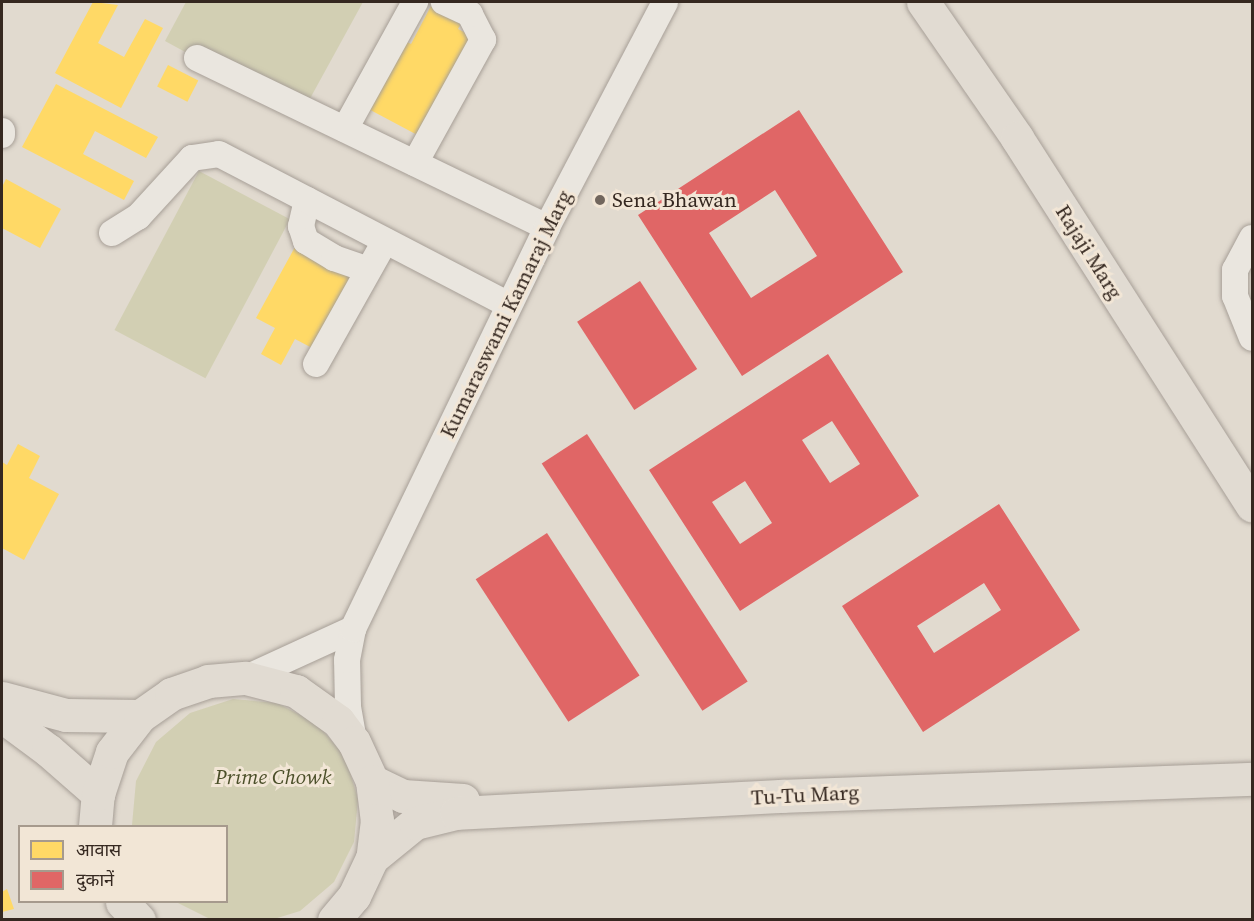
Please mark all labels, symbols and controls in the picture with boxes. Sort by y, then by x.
street label: Kumaraswami Kamaraj Marg [435,186,577,442]
place label: Sena Bhawan [612,187,737,213]
marker: Sena Bhawan [593,193,607,207]
street label: Rajaji Marg [1050,200,1128,304]
park label: Prime Chowk [215,764,331,790]
street label: Tu-Tu Marg [750,780,860,810]
legend [18,825,228,903]
text: आवास [76,837,121,862]
text: दुकानें [76,867,114,892]

